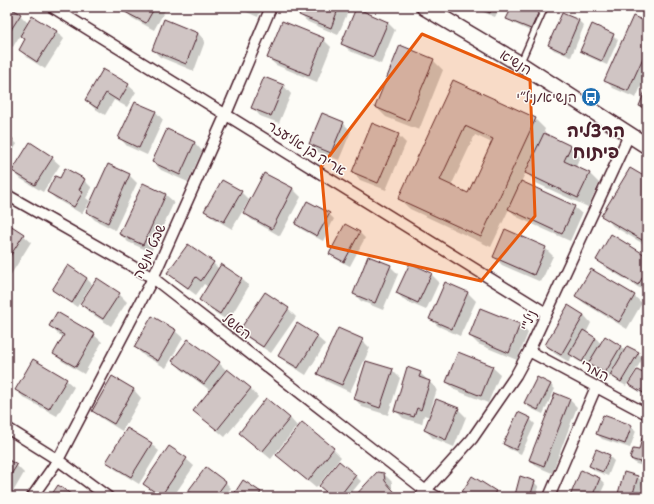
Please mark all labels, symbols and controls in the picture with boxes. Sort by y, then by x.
street label: הנשיא [497,46,535,79]
bus stop icon: הנשיא/ניל״י [580,86,602,108]
place label: הנשיא/ניל״י [516,89,577,106]
street label: אריה בן אליעזר [264,117,349,179]
district label: הרצליה פיתוח [567,120,625,163]
street label: שבט מנשה [129,221,170,281]
street label: ניל"י [516,307,541,333]
street label: האשל [219,310,255,343]
street label: המרי [577,356,612,385]

